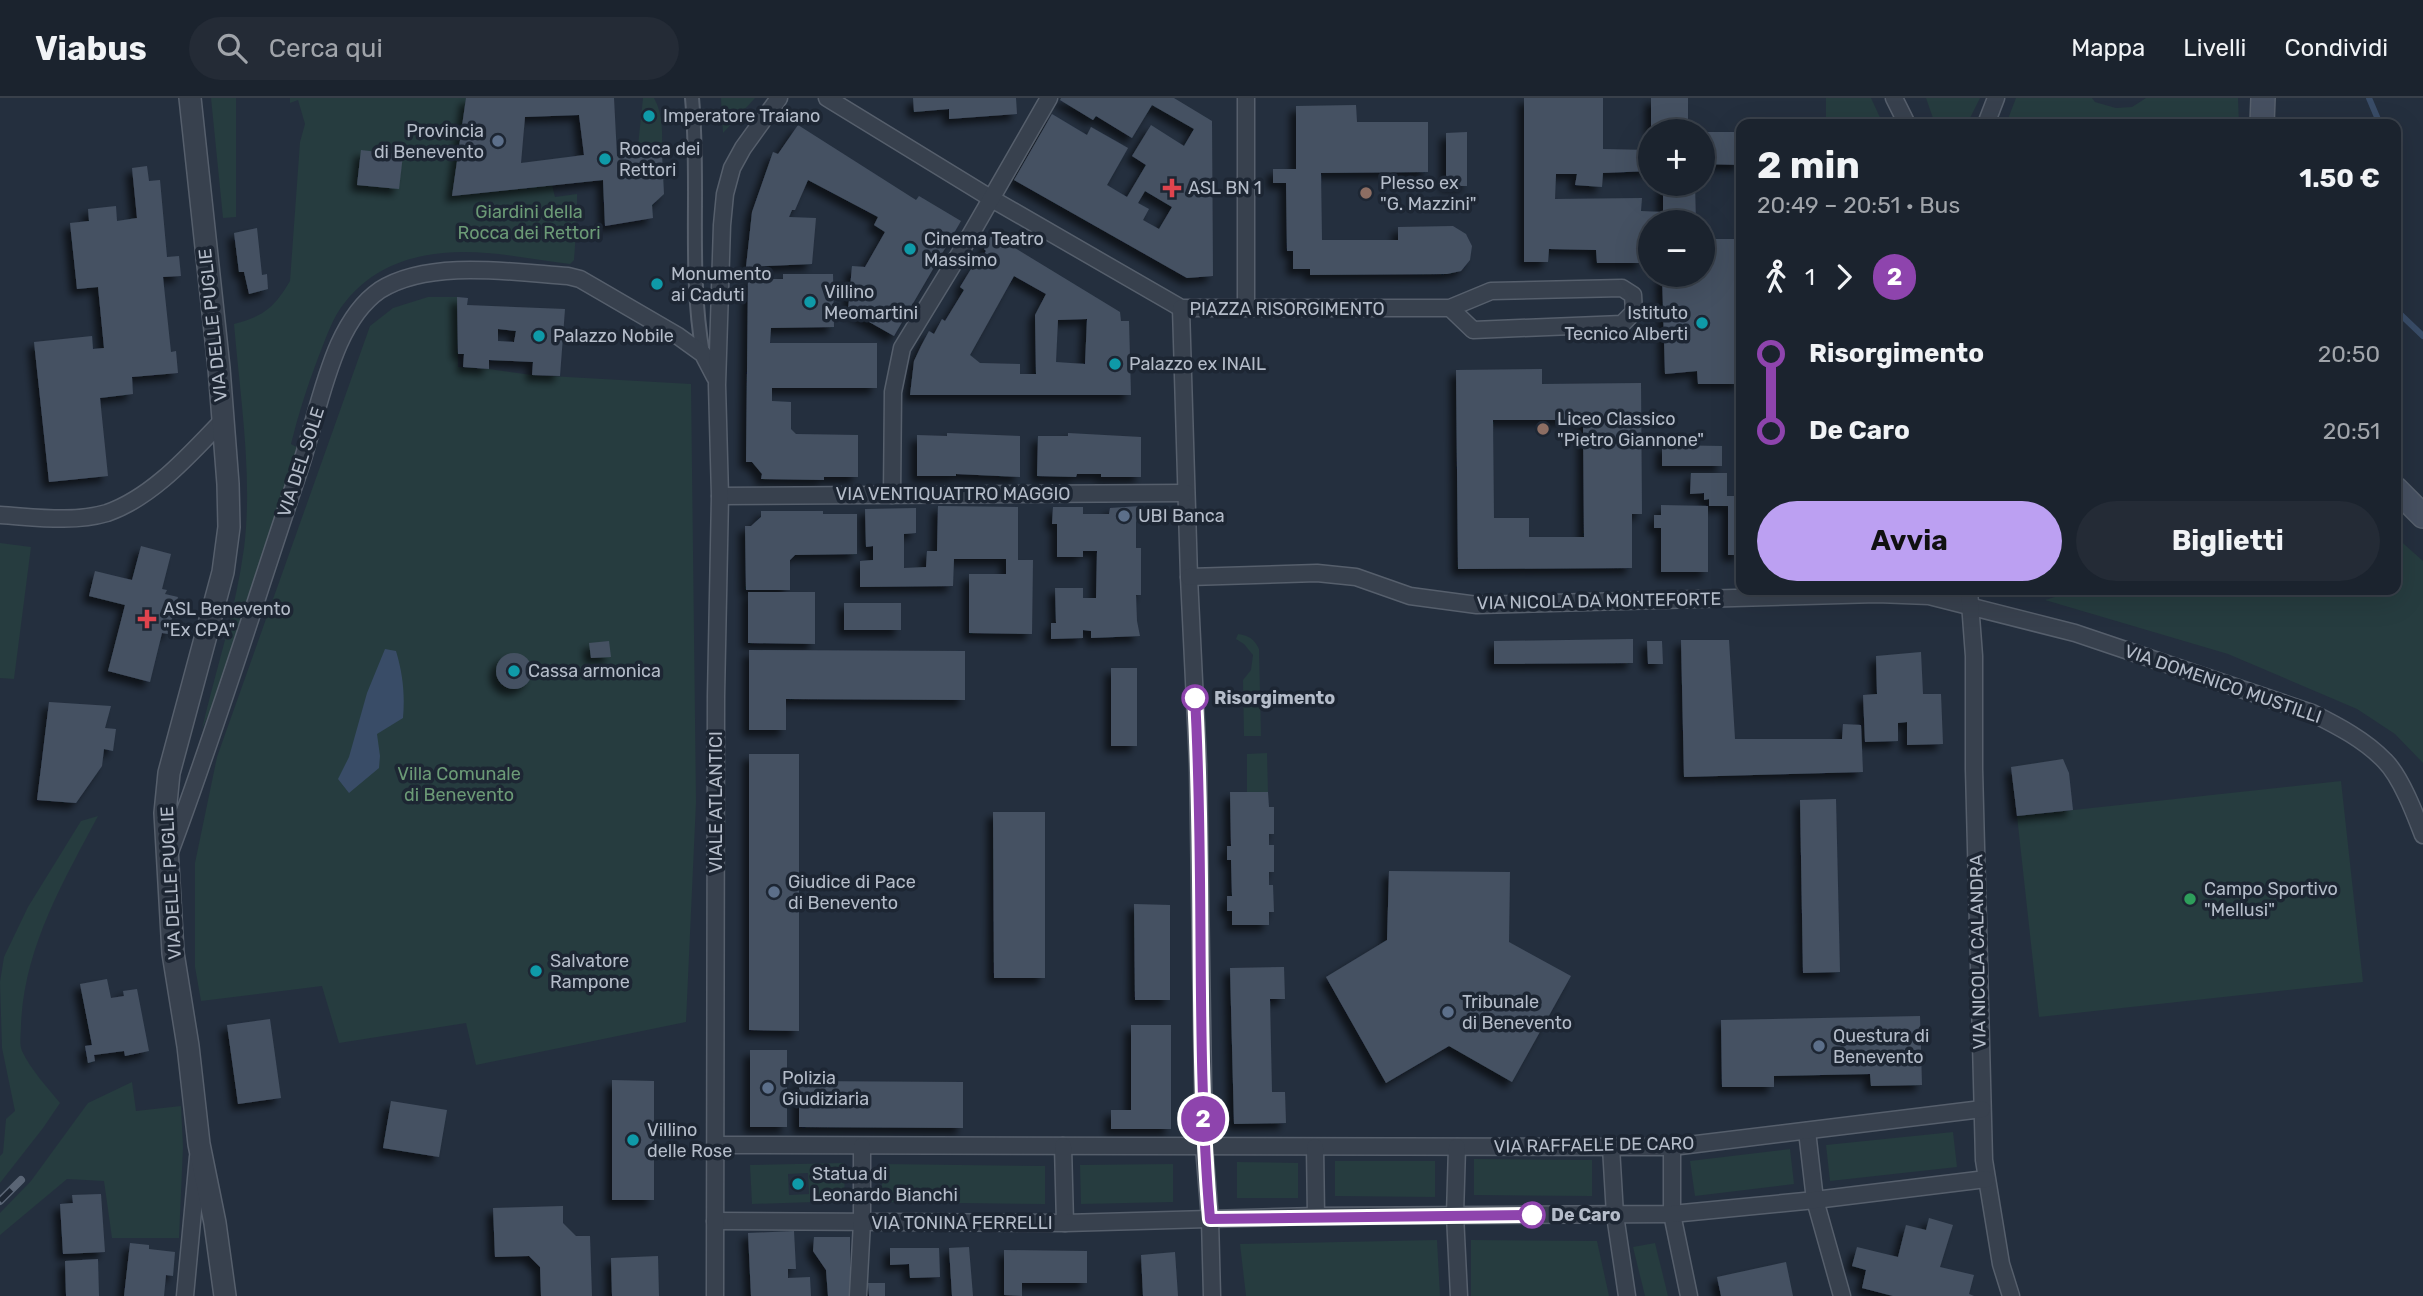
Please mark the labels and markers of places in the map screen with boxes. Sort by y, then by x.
place label: Imperatore Traiano [663,105,820,127]
marker: Imperatore Traiano [641,108,657,124]
place label: Provincia di Benevento [374,120,484,163]
marker: Provincia di Benevento [490,133,506,149]
place label: Rocca dei Rettori [619,138,700,181]
marker: Rocca dei Rettori [597,151,613,167]
place label: Plesso ex "G. Mazzini" [1380,172,1477,215]
place label: ASL BN 1 [1188,177,1262,199]
marker: ASL BN 1 [1162,178,1182,198]
marker: Plesso ex "G. Mazzini" [1358,185,1374,201]
place label: Cinema Teatro Massimo [924,228,1044,271]
marker: Cinema Teatro Massimo [902,241,918,257]
place label: Monumento ai Caduti [671,263,772,306]
marker: Monumento ai Caduti [649,276,665,292]
place label: Villino Meomartini [824,281,918,324]
marker: Villino Meomartini [802,294,818,310]
place label: Istituto Tecnico Alberti [1564,302,1688,345]
marker: Istituto Tecnico Alberti [1694,315,1710,331]
place label: Palazzo Nobile [553,325,674,347]
marker: Palazzo Nobile [531,328,547,344]
place label: Palazzo ex INAIL [1129,353,1266,375]
marker: Palazzo ex INAIL [1107,356,1123,372]
place label: Liceo Classico "Pietro Giannone" [1557,408,1704,451]
marker: Liceo Classico "Pietro Giannone" [1535,421,1551,437]
place label: UBI Banca [1138,505,1225,527]
marker: UBI Banca [1116,508,1132,524]
place label: ASL Benevento "Ex CPA" [163,598,291,641]
marker: ASL Benevento "Ex CPA" [137,609,157,629]
place label: Cassa armonica [528,660,661,682]
marker: Cassa armonica [506,663,522,679]
marker: Risorgimento [1182,685,1208,711]
place label: Risorgimento [1214,687,1335,709]
place label: Giudice di Pace di Benevento [788,871,916,914]
place label: Campo Sportivo "Mellusi" [2204,878,2338,921]
marker: Giudice di Pace di Benevento [766,884,782,900]
marker: Campo Sportivo "Mellusi" [2182,891,2198,907]
place label: Salvatore Rampone [550,950,630,993]
marker: Salvatore Rampone [528,963,544,979]
place label: Tribunale di Benevento [1462,991,1572,1034]
marker: Tribunale di Benevento [1440,1004,1456,1020]
place label: Questura di Benevento [1833,1025,1929,1068]
marker: Questura di Benevento [1811,1038,1827,1054]
place label: Polizia Giudiziaria [782,1067,869,1110]
marker: Polizia Giudiziaria [760,1080,776,1096]
place label: Villino delle Rose [647,1119,732,1162]
marker: Villino delle Rose [625,1132,641,1148]
place label: Statua di Leonardo Bianchi [812,1163,958,1206]
marker: Statua di Leonardo Bianchi [790,1176,806,1192]
marker: De Caro [1519,1202,1545,1228]
place label: De Caro [1551,1204,1621,1226]

